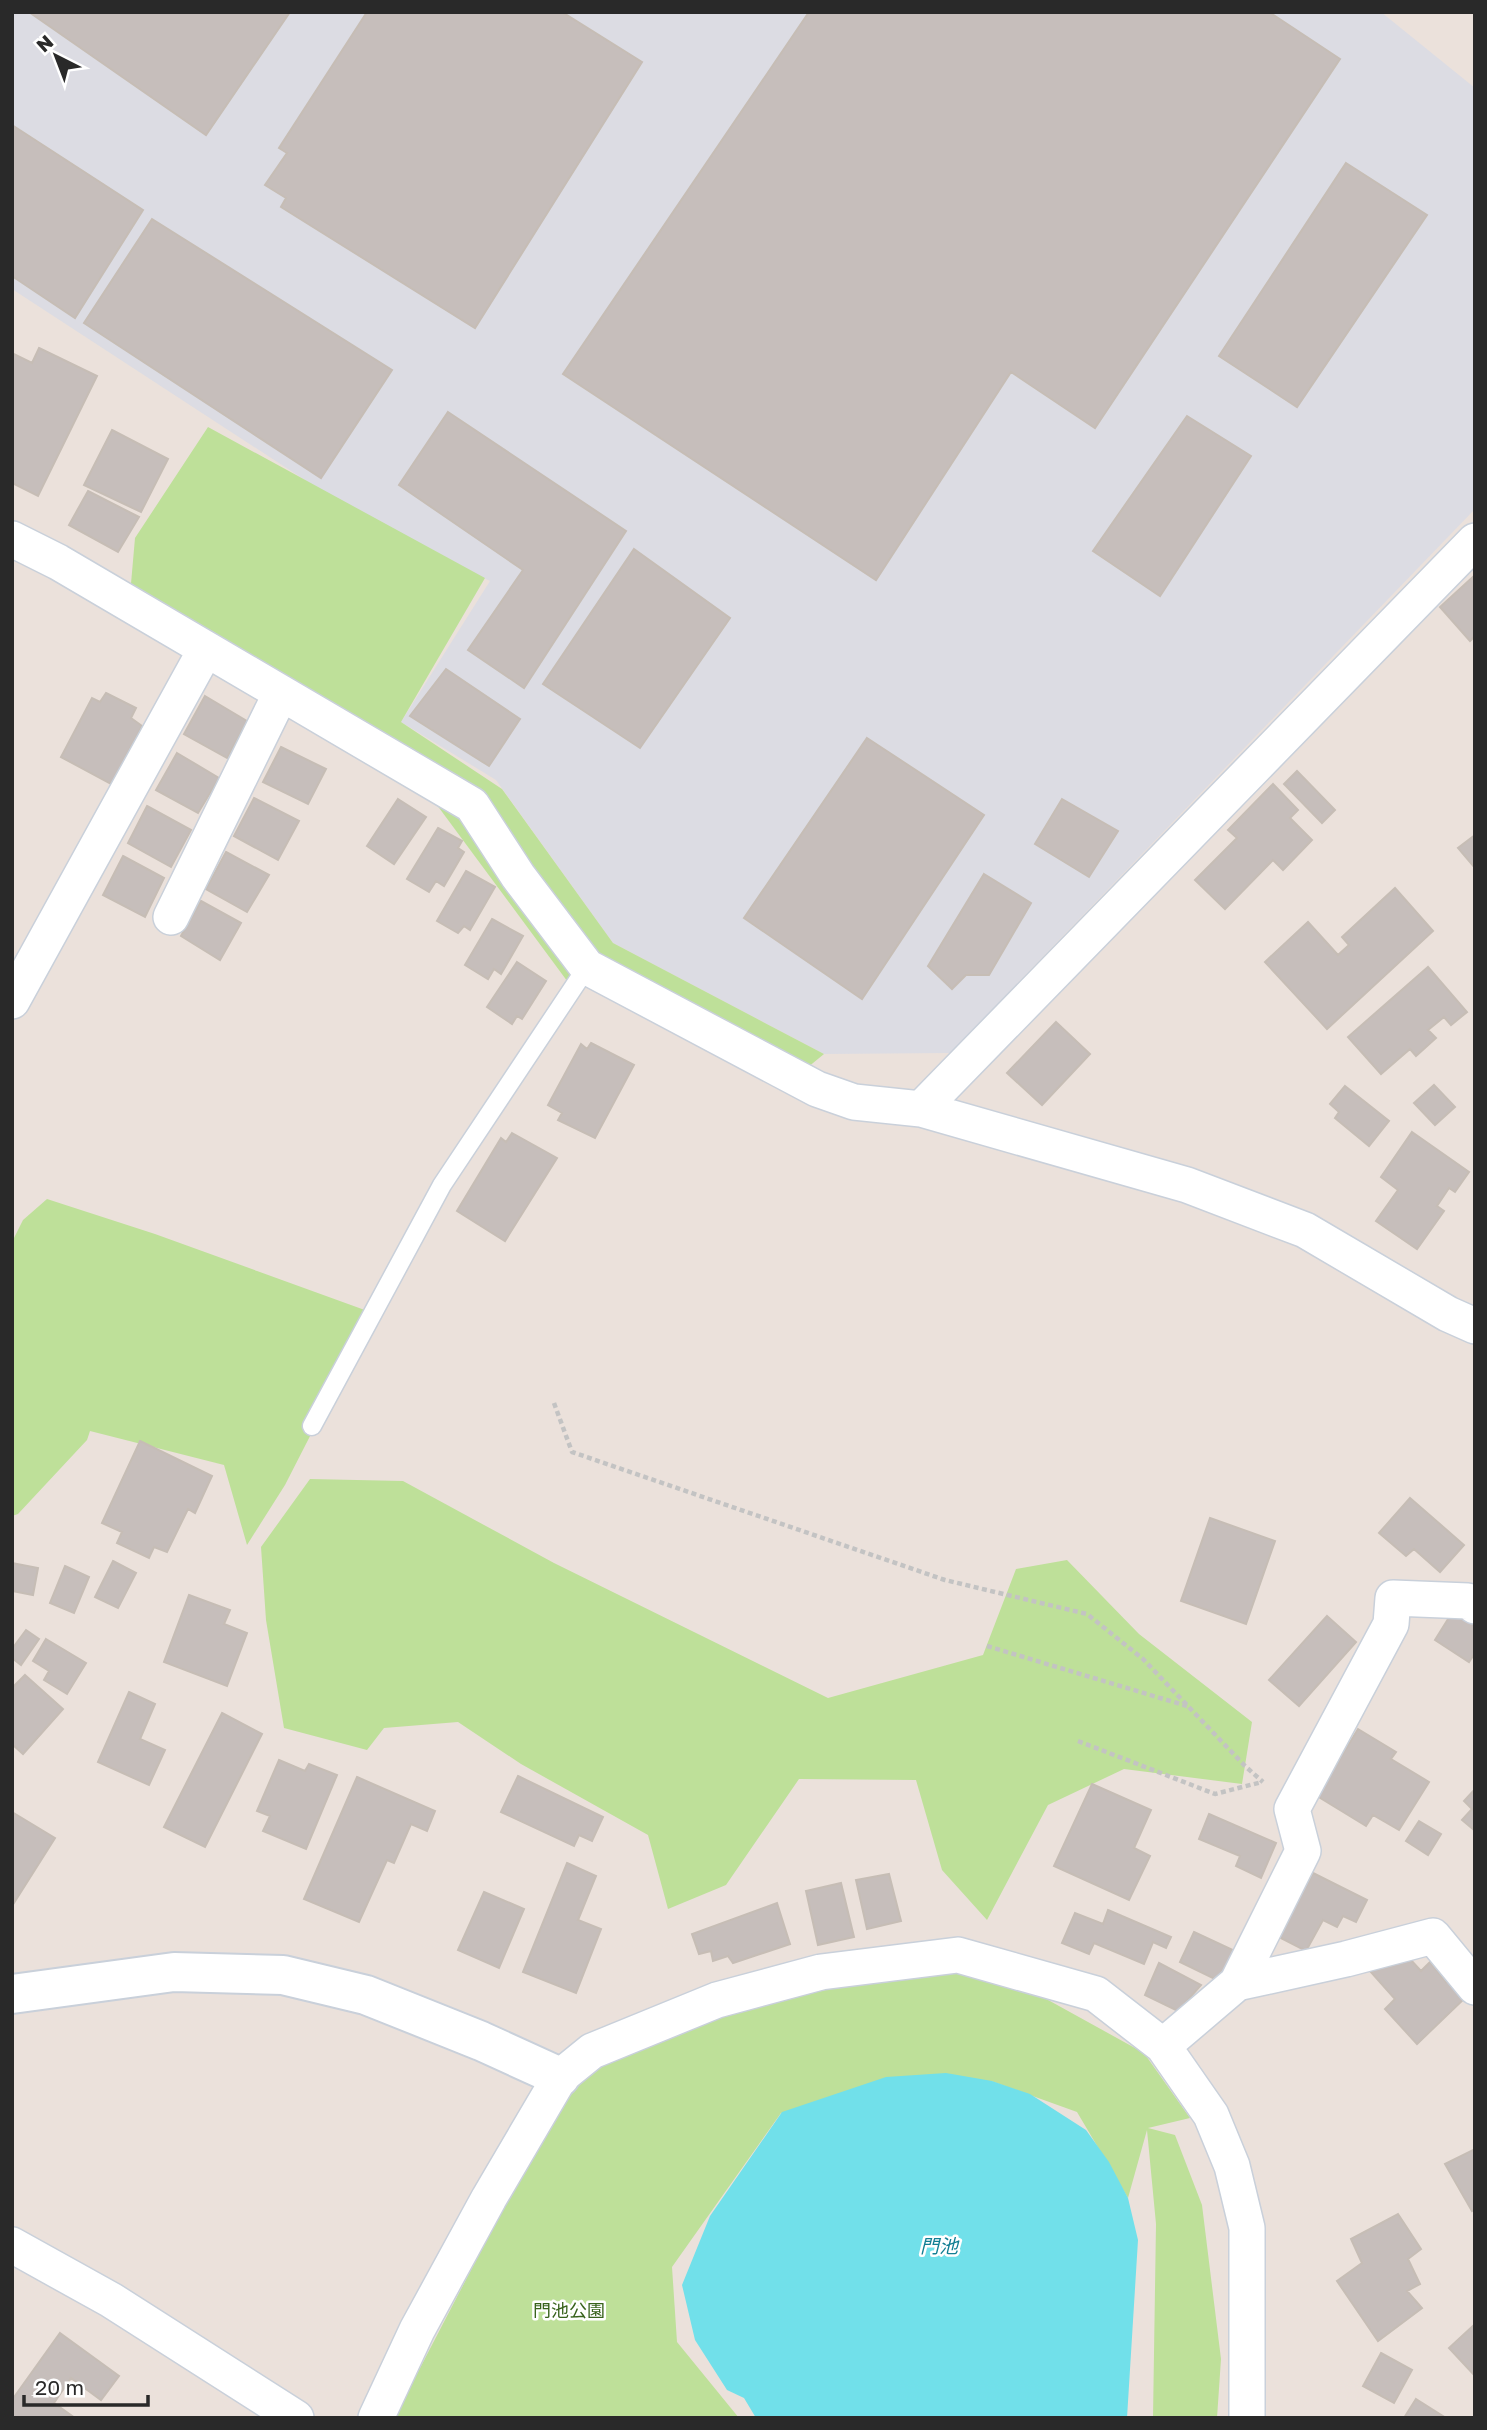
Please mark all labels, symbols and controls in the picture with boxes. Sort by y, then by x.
north arrow [21,21,91,91]
text: N [31,30,57,56]
water label: 門池 [920,2234,960,2257]
park label: 門池公園 [533,2299,605,2321]
scale bar [24,2364,149,2408]
text: 20 m [35,2374,84,2400]

